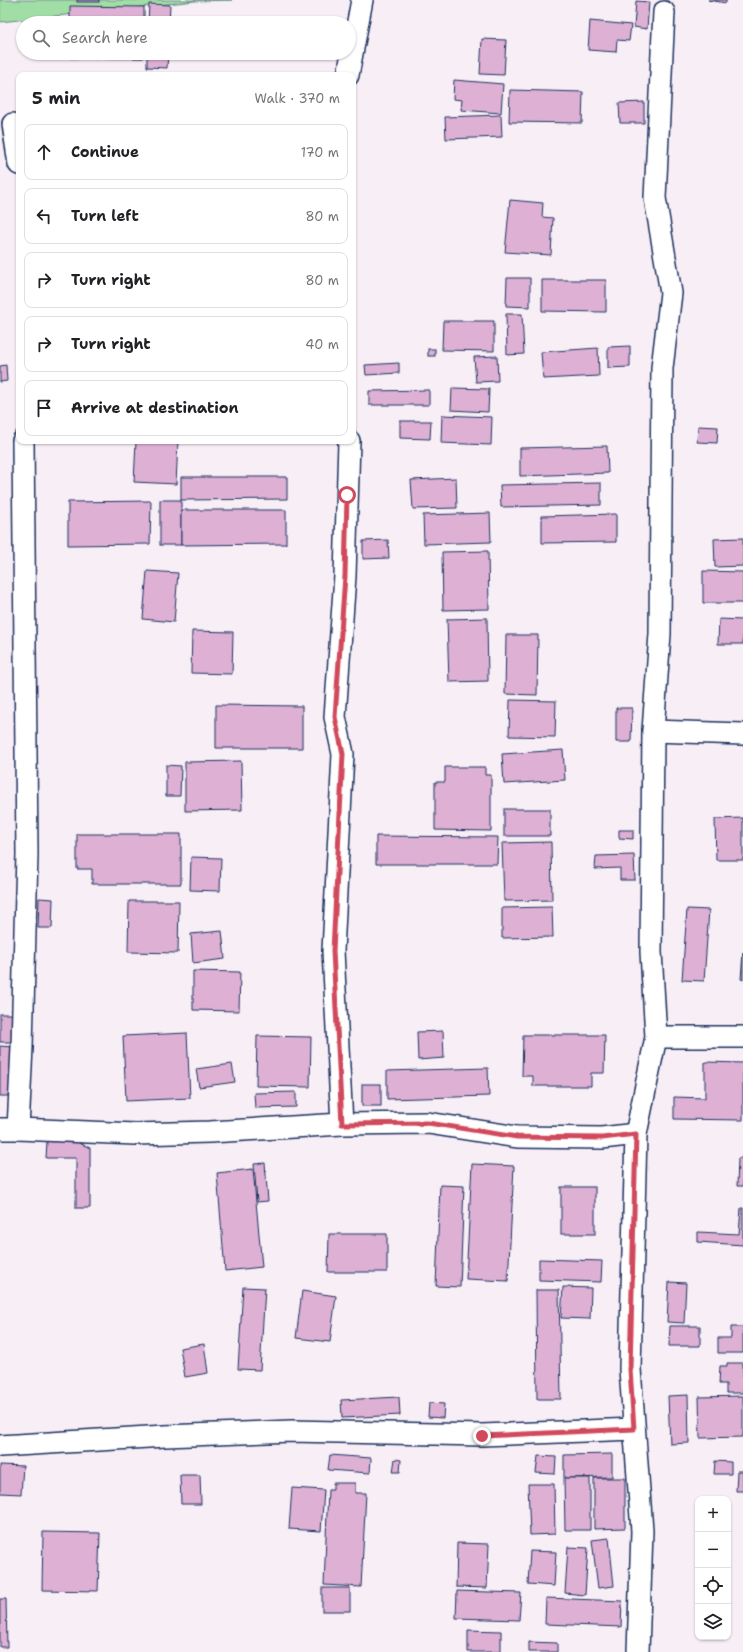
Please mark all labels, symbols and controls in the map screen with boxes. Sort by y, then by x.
search box [16,16,356,60]
icon: search [30,27,52,49]
text: Search here [62,28,148,48]
text: 5 min [32,87,80,109]
text: Walk · 370 m [255,90,340,107]
icon: ahead [33,141,55,163]
text: Continue [71,142,139,162]
text: 170 m [301,144,339,161]
icon: left [33,205,55,227]
text: Turn left [71,206,139,226]
text: 80 m [305,208,339,225]
icon: right [33,269,55,291]
text: Turn right [71,270,151,290]
text: 80 m [305,272,339,289]
icon: right [33,333,55,355]
text: Turn right [71,334,151,354]
text: 40 m [305,336,339,353]
icon: arrive [33,397,55,419]
text: Arrive at destination [71,398,239,418]
route start [338,486,356,504]
route end [473,1427,491,1445]
map controls [695,1496,731,1640]
button: + [695,1496,731,1532]
button: − [695,1532,731,1568]
button: locate [695,1568,731,1604]
button: layers [695,1604,731,1640]

